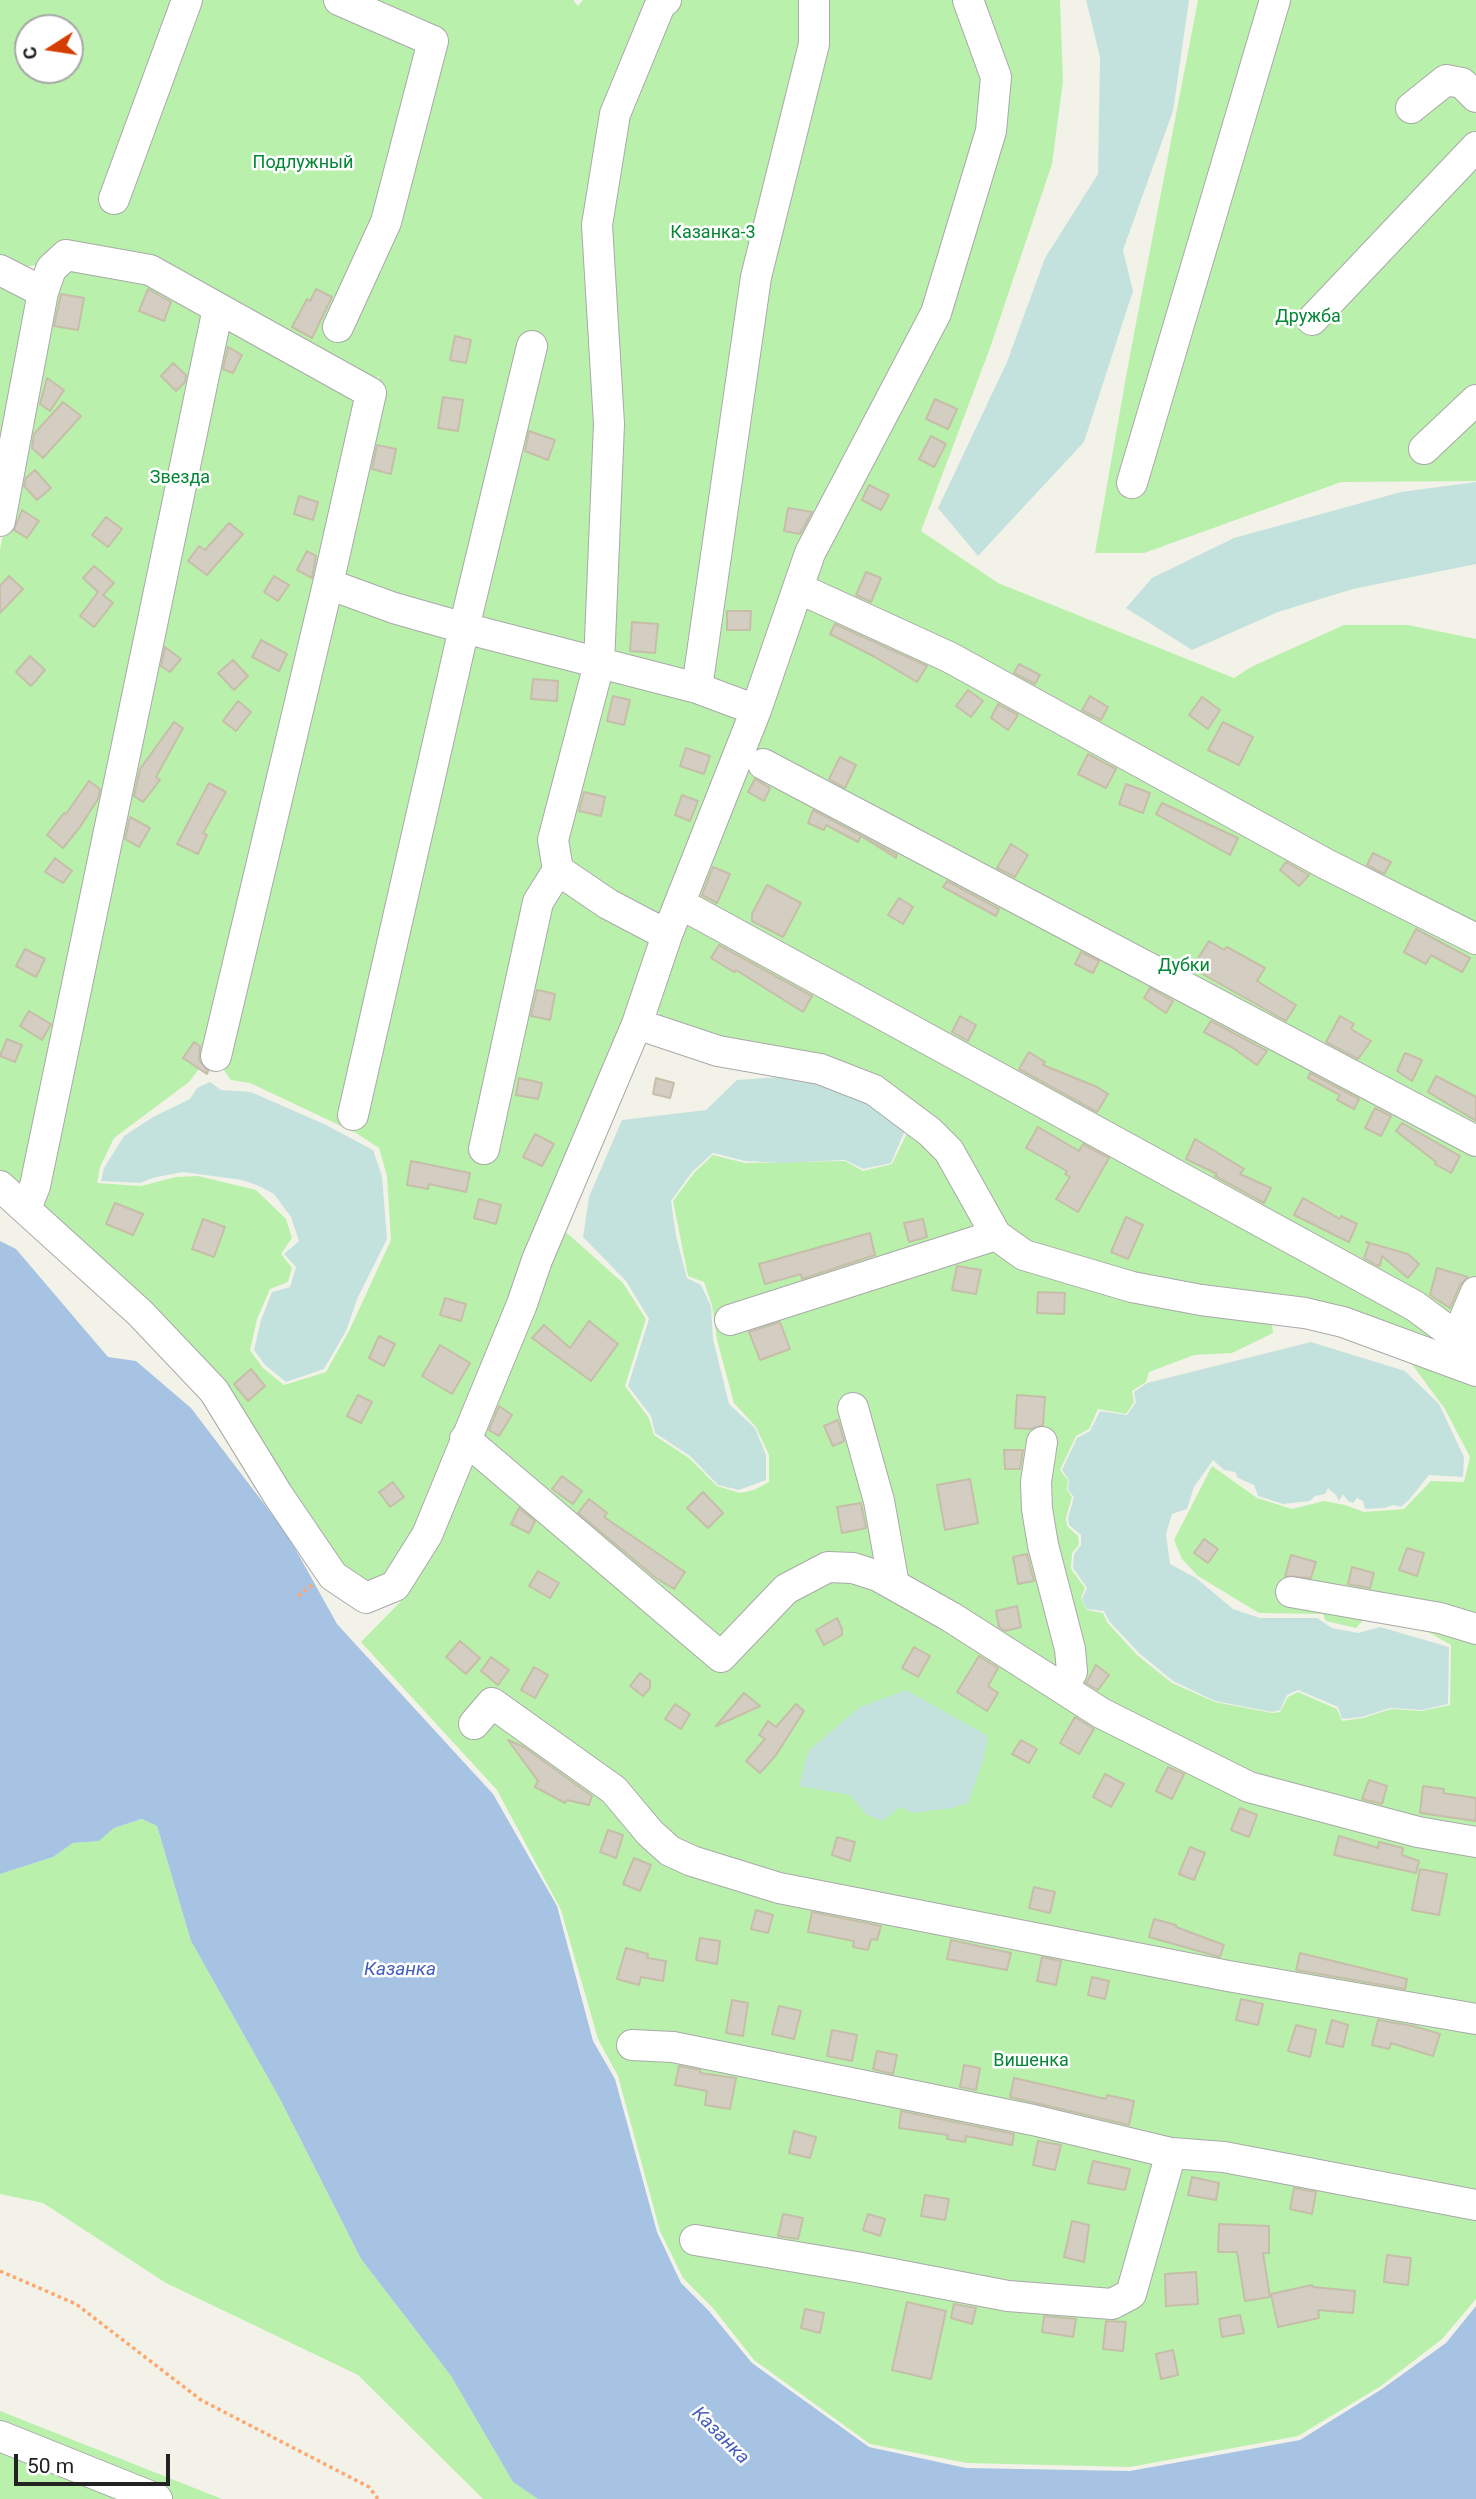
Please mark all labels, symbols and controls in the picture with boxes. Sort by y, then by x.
north arrow [14,14,84,84]
text: С [17,45,42,62]
park label: Подлужный [253,152,353,174]
park label: Казанка-3 [670,222,756,244]
park label: Дружба [1275,306,1341,328]
park label: Звезда [150,467,210,489]
park label: Дубки [1158,955,1210,977]
water label: Казанка [364,1959,436,1981]
park label: Вишенка [993,2050,1069,2072]
water label: Казанка [687,2403,753,2469]
scale bar [18,2440,173,2484]
text: 50 m [27,2454,74,2478]

